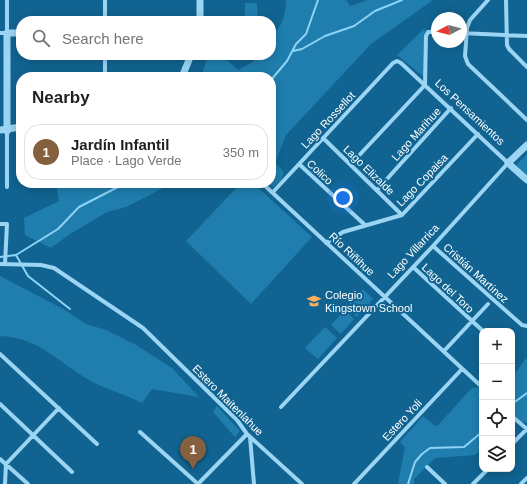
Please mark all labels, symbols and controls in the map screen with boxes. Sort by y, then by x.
north arrow [431,12,467,48]
search box [16,16,276,60]
icon: search [30,27,52,49]
text: Search here [62,30,144,47]
street label: Los Pensamientos [433,77,508,148]
text: Nearby [32,88,90,107]
street label: Lago Rossellot [299,89,357,151]
street label: Lago Marihue [389,105,443,163]
text: Jardín Infantil [71,136,169,153]
street label: Lago Elizalde [341,143,397,197]
text: 1 [42,145,50,160]
text: 350 m [223,145,259,160]
street label: Lago Copaisa [394,151,451,209]
text: Place · Lago Verde [71,153,182,168]
street label: Colico [305,157,335,187]
your location [333,188,353,208]
street label: Lago Villarrica [385,221,442,281]
street label: Río Riñihue [327,230,377,278]
street label: Cristián Martínez [441,241,511,305]
street label: Lago del Toro [420,261,476,315]
place label: Colegio Kingstown School [325,289,412,314]
school or university icon: Colegio Kingstown School [306,293,322,309]
map controls [479,328,515,472]
button: + [479,328,515,364]
street label: Estero Maitenlahue [190,362,266,438]
button: − [479,364,515,400]
street label: Estero Yoli [380,397,424,443]
button: locate [479,400,515,436]
pin: 1 [180,436,206,469]
button: layers [479,436,515,472]

